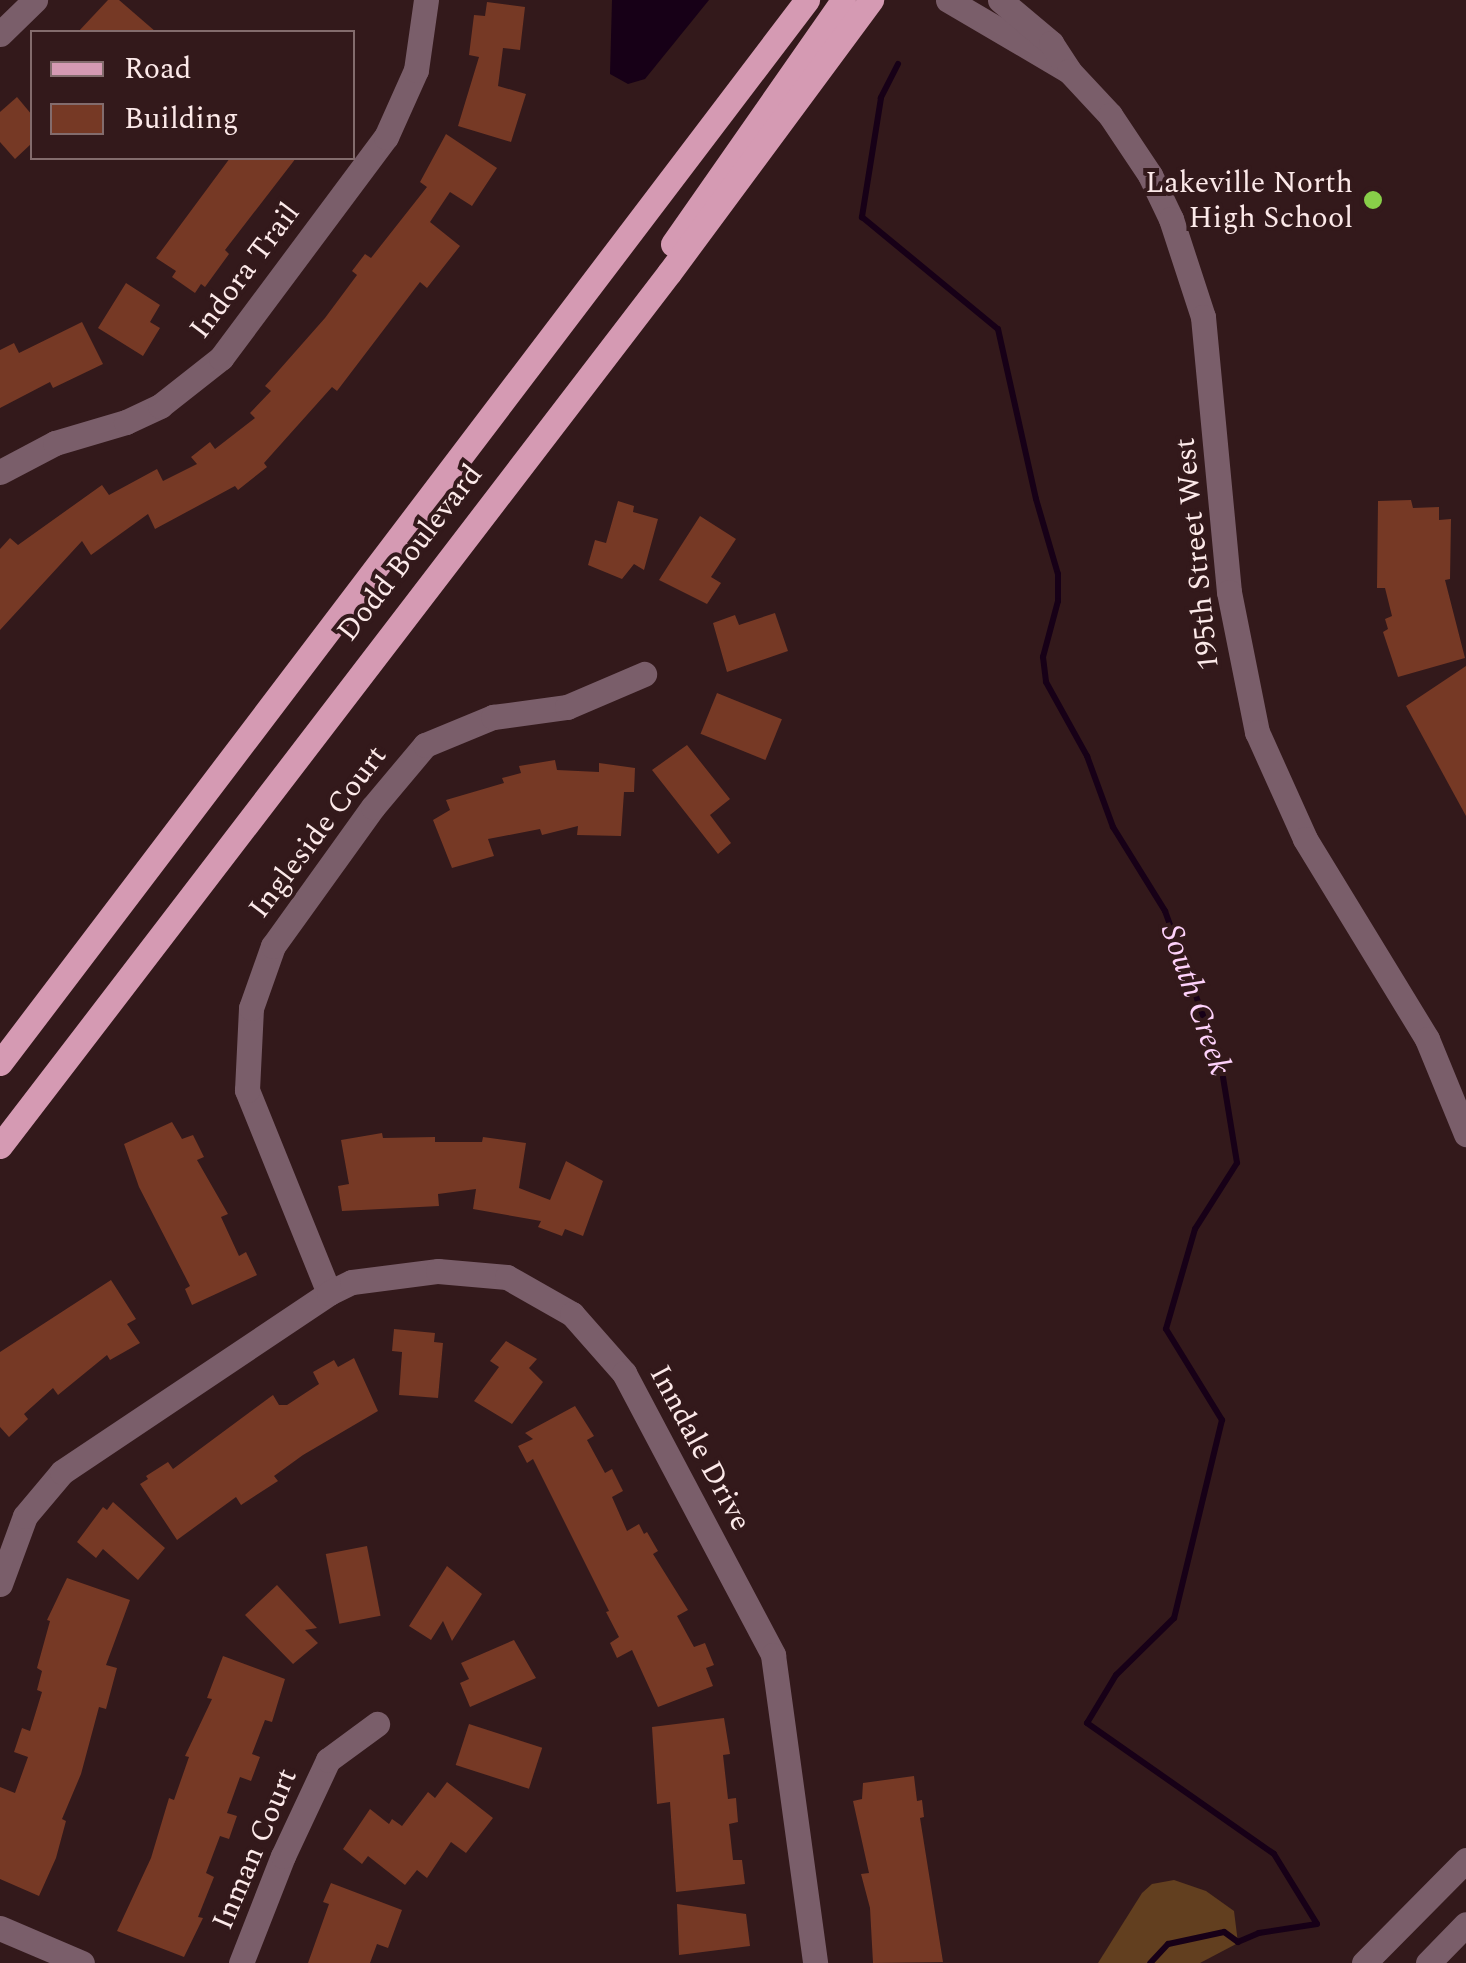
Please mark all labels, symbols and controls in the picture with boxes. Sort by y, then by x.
legend [30,30,355,160]
text: Road [124,46,192,92]
text: Building [124,96,239,142]
place label: Lakeville North High School [1145,165,1353,236]
marker: Lakeville North High School [1362,189,1384,211]
street label: Indora Trail [182,196,308,346]
street label: 195th Street West [1167,436,1227,672]
street label: Dodd Boulevard [330,457,490,649]
street label: Ingleside Court [241,739,395,925]
water label: South Creek [1151,919,1239,1081]
street label: Inndale Drive [641,1359,759,1537]
street label: Inman Court [205,1763,305,1935]

